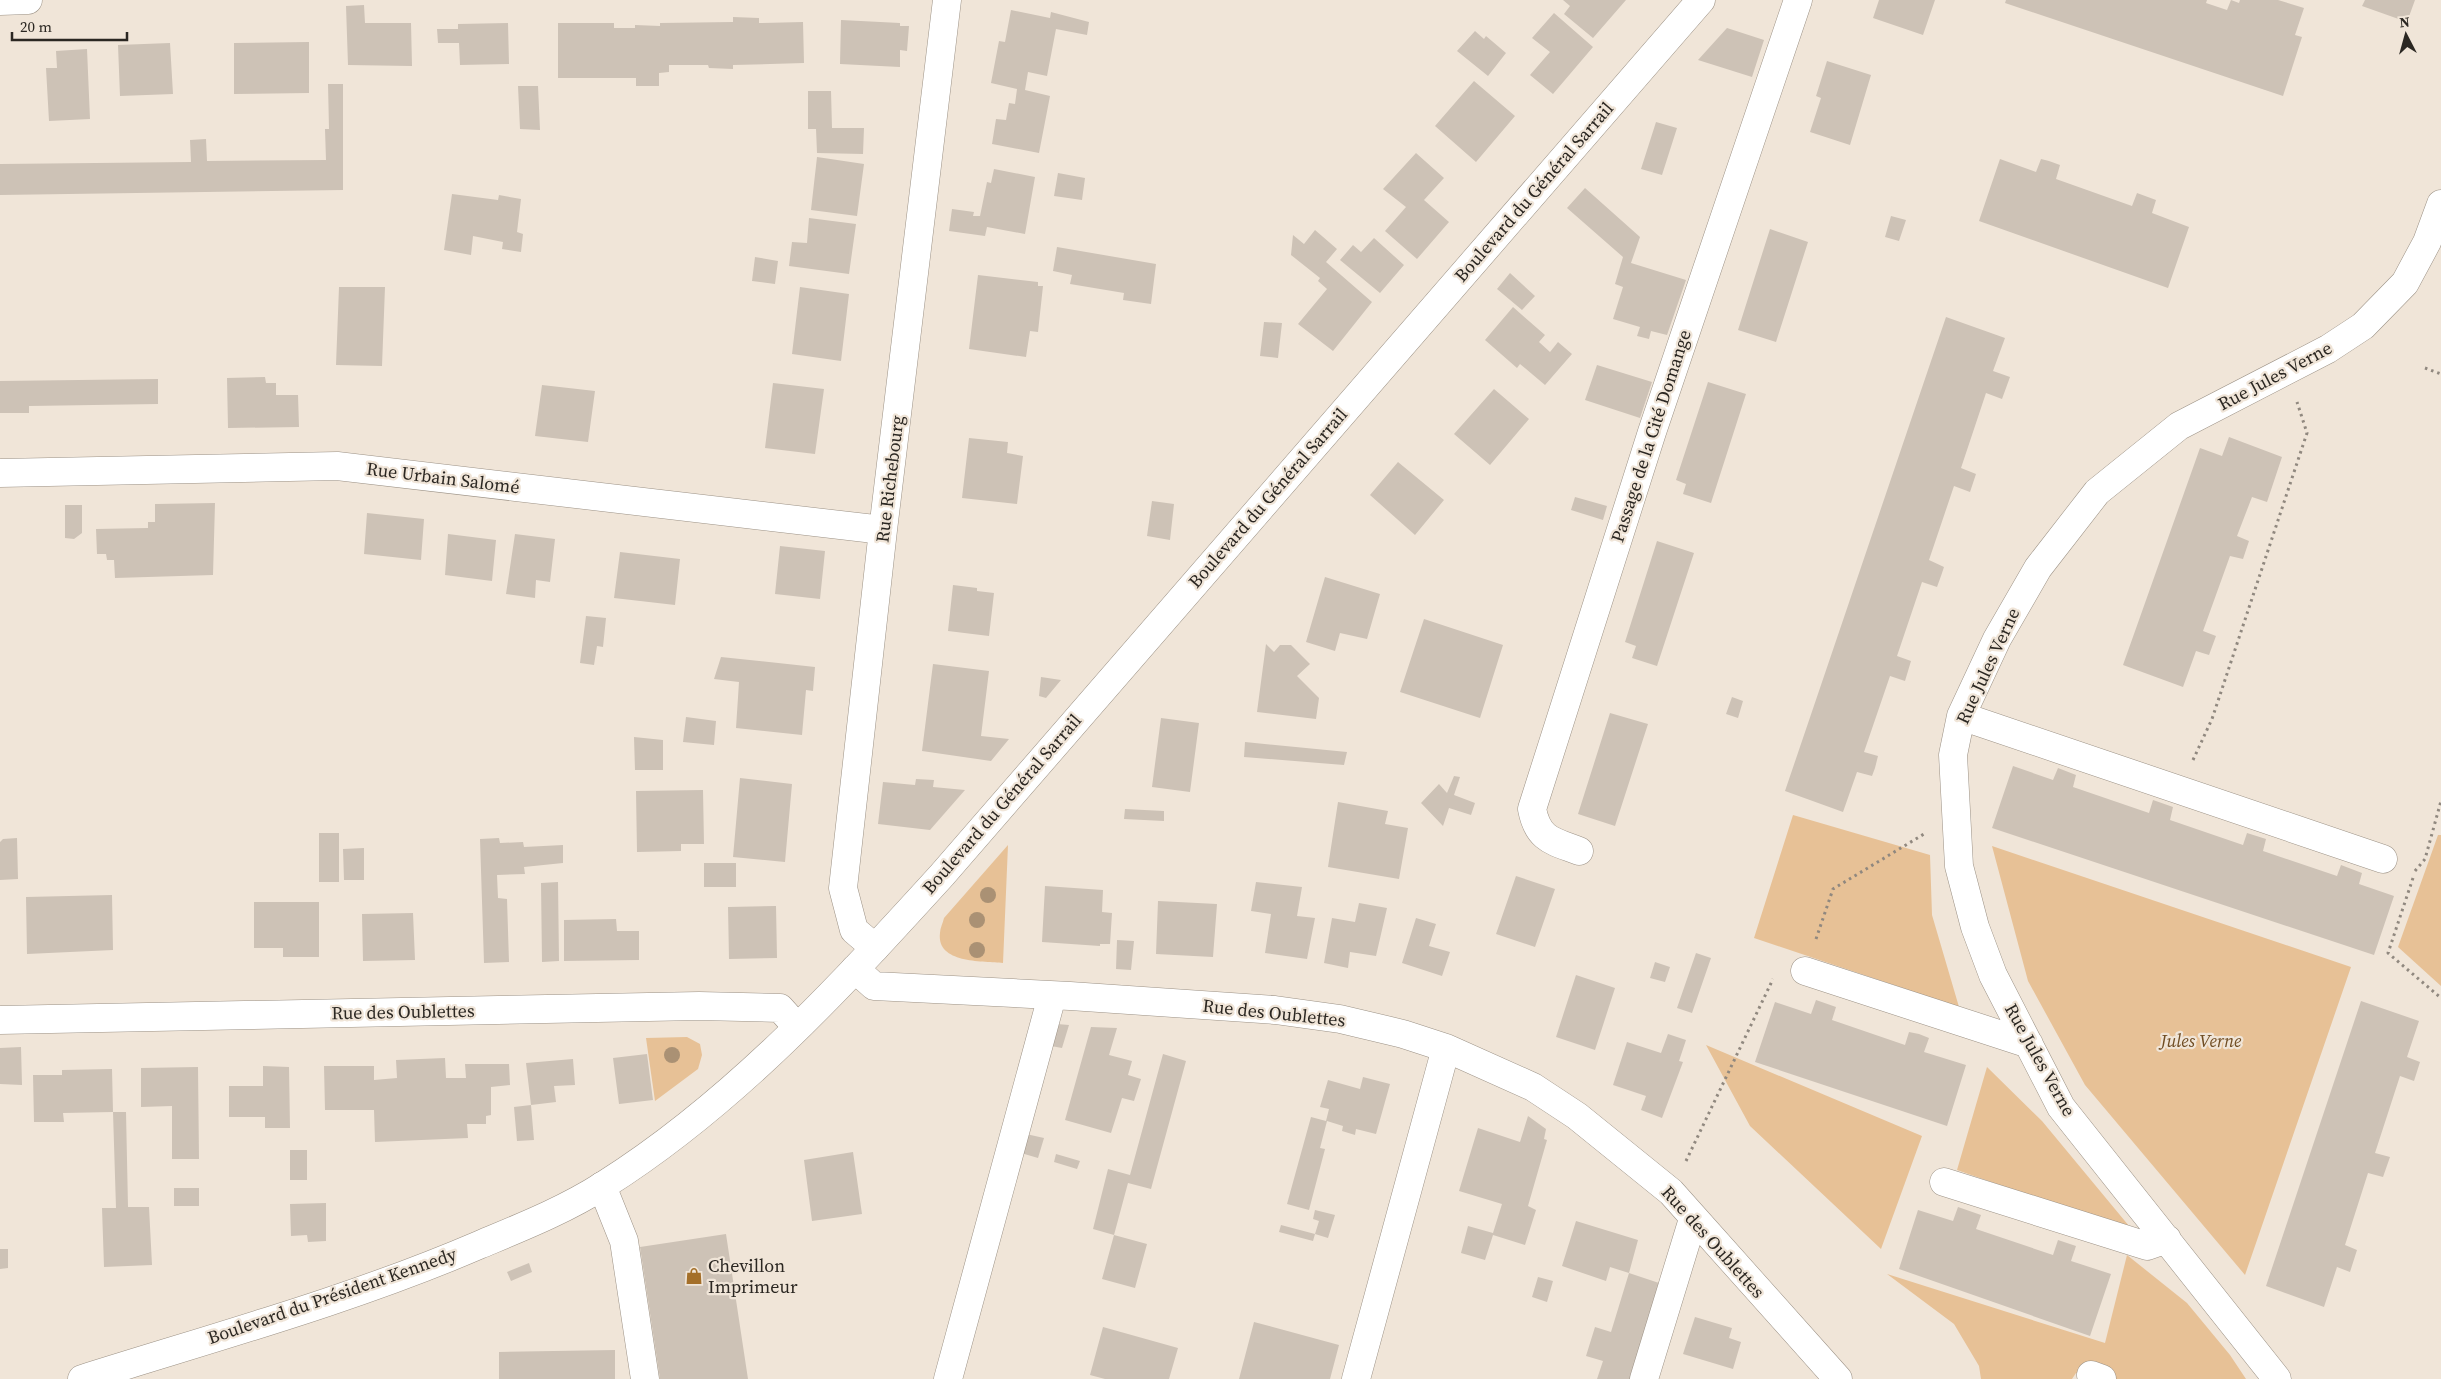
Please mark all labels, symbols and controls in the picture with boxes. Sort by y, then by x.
scale bar [12,10,128,42]
north arrow [2381,10,2431,60]
text: N [2399,12,2411,33]
text: 20 m [20,16,52,37]
street label: Boulevard du Général Sarrail [1448,96,1619,287]
street label: Passage de la Cité Domange [1604,326,1697,545]
street label: Rue Jules Verne [2213,335,2336,416]
street label: Boulevard du Général Sarrail [1182,402,1353,593]
street label: Rue Richebourg [869,414,910,544]
street label: Rue Urbain Salomé [365,456,521,499]
street label: Rue Jules Verne [1950,604,2025,728]
street label: Boulevard du Général Sarrail [916,708,1087,899]
street label: Rue des Oublettes [1201,993,1347,1032]
street label: Rue des Oublettes [331,998,475,1025]
street label: Rue Jules Verne [1999,999,2082,1121]
park label: Jules Verne [2158,1028,2242,1053]
street label: Rue des Oublettes [1656,1180,1771,1303]
street label: Boulevard du Président Kennedy [204,1241,460,1350]
place label: Chevillon Imprimeur [708,1253,798,1299]
shop icon: Chevillon Imprimeur [684,1266,704,1286]

